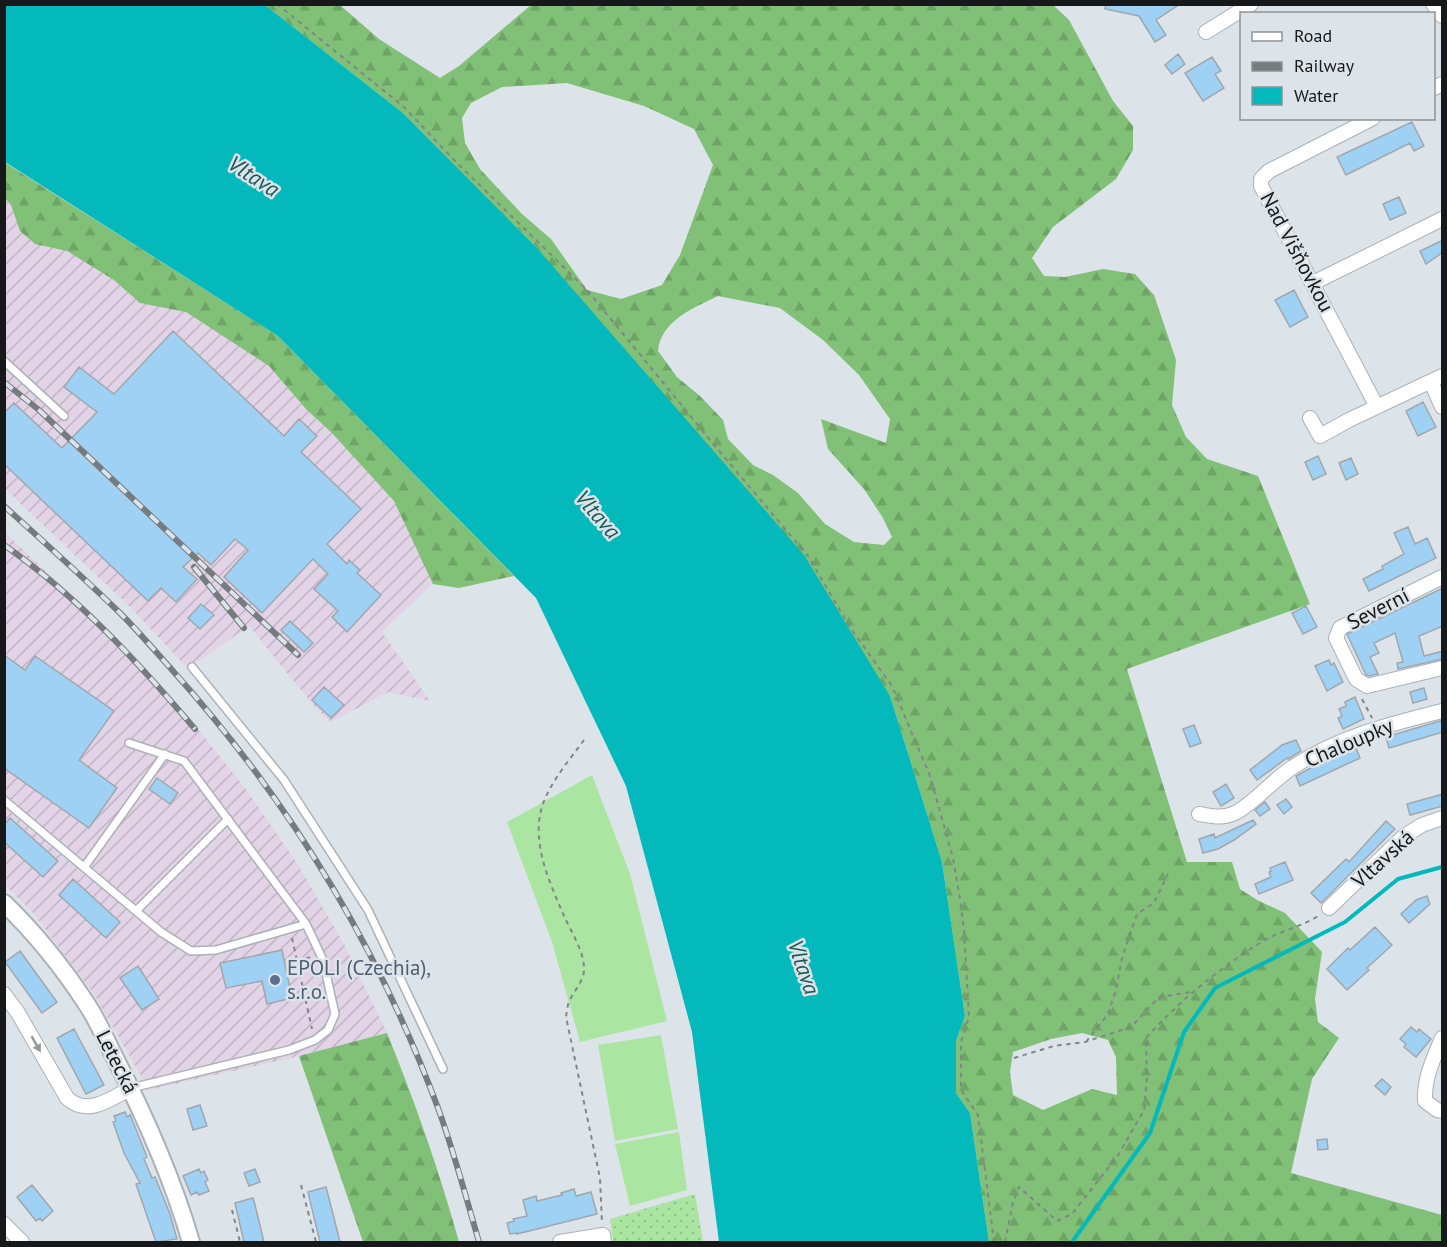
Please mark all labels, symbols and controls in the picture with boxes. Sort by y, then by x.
legend [1240,12,1435,120]
text: Road [1294,24,1332,47]
text: Railway [1294,54,1355,77]
text: Water [1294,84,1338,107]
water label: Vltava [223,149,285,203]
street label: Nad Višňovkou [1254,187,1340,316]
water label: Vltava [569,484,627,544]
street label: Severní [1342,581,1414,636]
street label: Chaloupky [1300,712,1397,773]
street label: Vltavská [1345,823,1420,894]
water label: Vltava [782,936,826,998]
place label: EPOLI (Czechia), s.r.o. [287,954,431,1005]
marker: EPOLI (Czechia), s.r.o. [268,973,282,987]
street label: Letecká [90,1026,145,1098]
one-way arrow [30,1036,41,1052]

